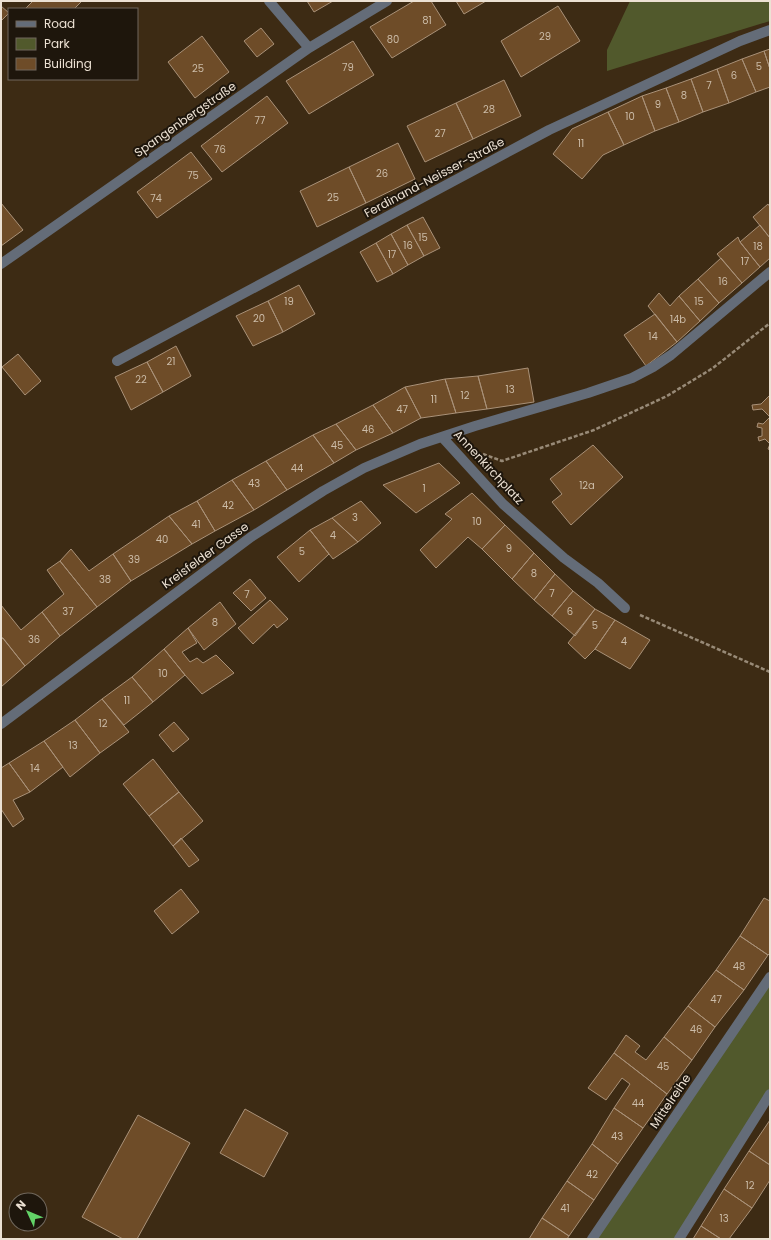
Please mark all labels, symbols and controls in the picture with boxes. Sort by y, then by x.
legend [8,8,138,80]
house number: 81 [422,13,432,28]
text: Road [44,15,75,32]
house number: 29 [539,29,551,44]
house number: 80 [387,32,399,47]
text: Park [44,35,71,52]
text: Building [44,55,92,72]
house number: 5 [756,59,762,74]
house number: 79 [342,60,354,75]
house number: 25 [192,61,204,76]
house number: 6 [731,68,737,83]
street label: Spangenbergstraße [131,77,239,161]
house number: 7 [706,78,712,93]
house number: 8 [681,88,687,103]
house number: 9 [655,97,661,112]
house number: 28 [483,102,495,117]
house number: 10 [625,109,635,124]
house number: 77 [255,113,266,128]
house number: 27 [434,126,446,141]
street label: Ferdinand-Neisser-Straße [361,133,507,221]
house number: 11 [578,136,584,151]
house number: 76 [214,142,226,157]
house number: 26 [376,166,388,181]
house number: 75 [187,168,199,183]
house number: 25 [327,190,339,205]
house number: 74 [150,191,162,206]
house number: 15 [418,230,428,245]
house number: 16 [403,238,413,253]
house number: 18 [753,239,763,254]
house number: 17 [388,247,397,262]
house number: 17 [741,254,750,269]
house number: 16 [718,274,728,289]
house number: 19 [284,294,294,309]
house number: 15 [694,294,704,309]
house number: 20 [253,311,265,326]
house number: 14b [670,312,686,327]
house number: 14 [648,329,658,344]
house number: 21 [167,354,175,369]
house number: 22 [135,372,147,387]
house number: 13 [505,382,515,397]
house number: 12 [461,388,470,403]
house number: 11 [431,392,437,407]
house number: 47 [396,402,408,417]
house number: 46 [362,422,374,437]
street label: Annenkirchplatz [450,426,528,508]
house number: 45 [331,438,343,453]
house number: 44 [291,461,303,476]
house number: 43 [248,476,260,491]
house number: 12a [579,478,595,493]
house number: 1 [422,481,426,496]
house number: 42 [222,498,234,513]
house number: 3 [352,510,358,525]
house number: 10 [472,514,482,529]
house number: 41 [191,517,201,532]
street label: Kreisfelder Gasse [158,518,252,592]
house number: 4 [330,528,336,543]
house number: 40 [156,532,168,547]
house number: 9 [506,541,512,556]
house number: 5 [299,544,305,559]
house number: 39 [128,552,140,567]
house number: 8 [531,566,537,581]
house number: 38 [99,572,111,587]
house number: 7 [549,586,555,601]
house number: 7 [244,587,250,602]
house number: 37 [62,604,74,619]
house number: 6 [567,604,573,619]
house number: 8 [212,615,218,630]
house number: 5 [592,618,598,633]
house number: 36 [28,632,40,647]
house number: 4 [621,634,627,649]
house number: 10 [158,666,168,681]
house number: 11 [124,693,130,708]
house number: 12 [99,716,108,731]
house number: 13 [68,738,78,753]
house number: 14 [30,761,40,776]
house number: 48 [733,959,745,974]
house number: 47 [710,992,722,1007]
house number: 46 [690,1022,702,1037]
house number: 45 [657,1059,669,1074]
street label: Mittelreihe [646,1070,694,1132]
house number: 44 [632,1096,644,1111]
house number: 43 [611,1129,623,1144]
house number: 42 [586,1167,598,1182]
house number: 12 [746,1178,755,1193]
north arrow [8,1192,48,1232]
text: N [12,1197,29,1214]
house number: 41 [560,1201,570,1216]
house number: 13 [719,1211,729,1226]

